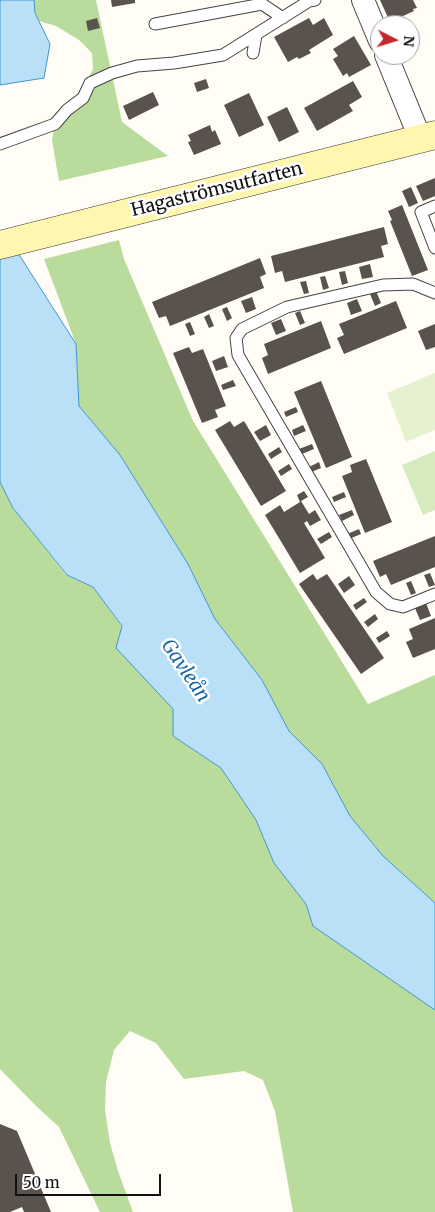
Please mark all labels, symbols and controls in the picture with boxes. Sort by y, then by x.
north arrow [370,15,420,65]
text: N [399,35,418,48]
street label: Hagaströmsutfarten [129,158,305,222]
water label: Gavleån [156,635,214,707]
scale bar [18,1164,164,1196]
text: 50 m [23,1173,60,1192]

